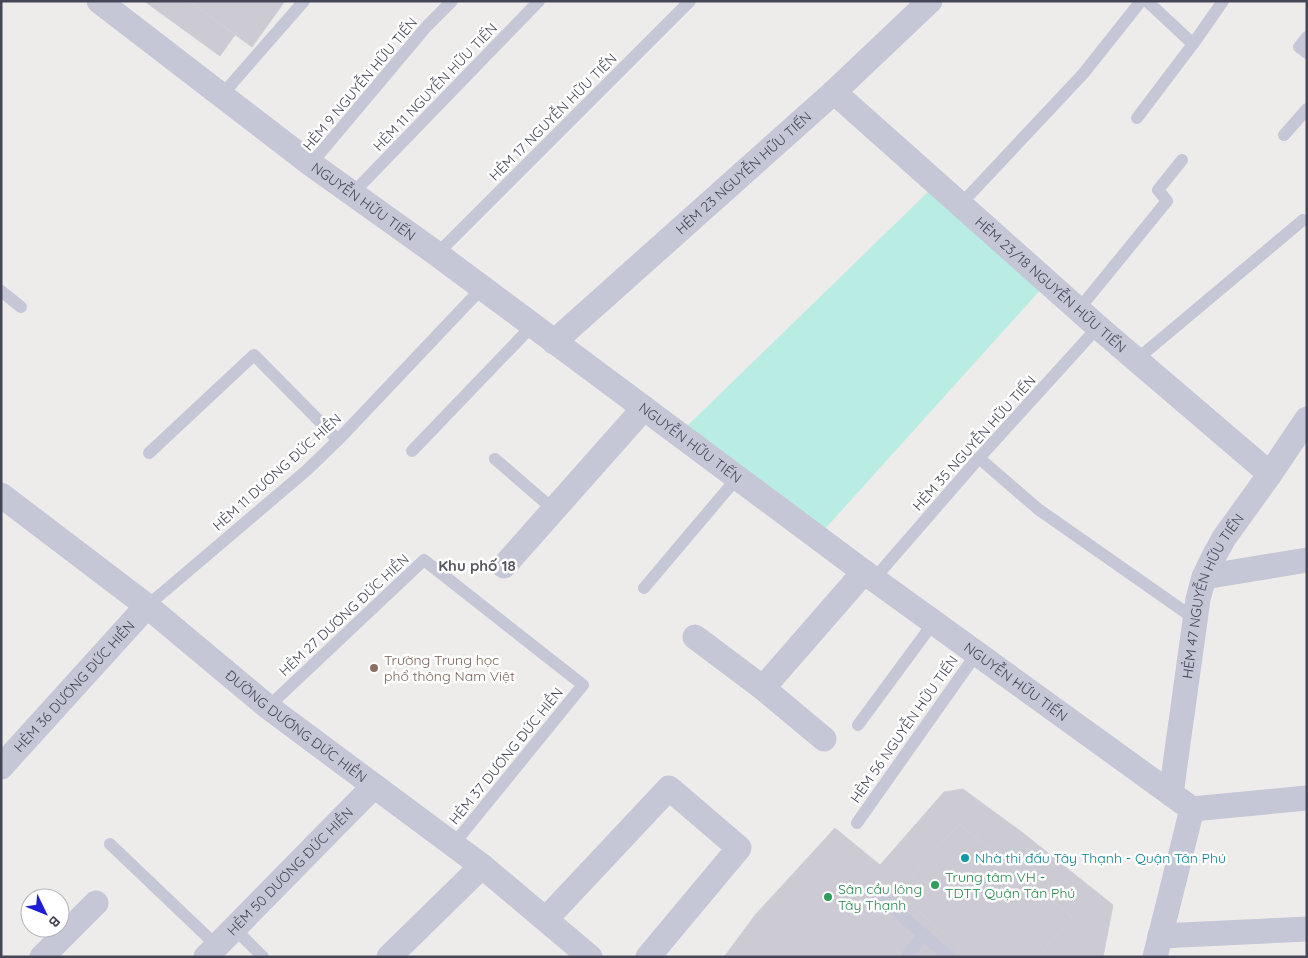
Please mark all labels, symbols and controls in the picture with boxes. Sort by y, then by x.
street label: HẺM 9 NGUYỄN HỮU TIẾN [299,14,421,154]
street label: HẺM 11 NGUYỄN HỮU TIẾN [369,19,501,155]
street label: HẺM 17 NGUYỄN HỮU TIẾN [485,49,621,185]
street label: HẺM 23 NGUYỄN HỮU TIẾN [672,108,815,238]
street label: NGUYỄN HỮU TIẾN [308,158,419,245]
street label: HẺM 23/18 NGUYỄN HỮU TIẾN [971,213,1130,356]
street label: HẺM 35 NGUYỄN HỮU TIẾN [909,372,1039,514]
street label: NGUYỄN HỮU TIẾN [635,398,745,487]
street label: HẺM 11 DƯƠNG ĐỨC HIỀN [209,409,345,535]
street label: HẺM 47 NGUYỄN HỮU TIẾN [1178,510,1248,680]
street label: HẺM 27 DƯƠNG ĐỨC HIỀN [275,550,413,680]
district label: Khu phố 18 [438,556,516,575]
street label: HẺM 36 DƯƠNG ĐỨC HIỀN [10,617,139,756]
street label: NGUYỄN HỮU TIẾN [960,638,1071,725]
place label: Trường Trung học phổ thông Nam Việt [384,651,515,685]
street label: HẺM 56 NGUYỄN HỮU TIẾN [846,652,962,806]
marker: Trường Trung học phổ thông Nam Việt [368,662,380,674]
street label: ĐƯỜNG DƯƠNG ĐỨC HIỀN [222,666,370,786]
street label: HẺM 37 DƯƠNG ĐỨC HIỀN [445,684,567,828]
street label: HẺM 50 DƯƠNG ĐỨC HIỀN [223,804,357,939]
place label: Nhà thi đấu Tây Thạnh - Quận Tân Phú [975,849,1226,867]
marker: Nhà thi đấu Tây Thạnh - Quận Tân Phú [959,852,971,864]
place label: Trung tâm VH - TDTT Quận Tân Phú [945,868,1075,902]
marker: Trung tâm VH - TDTT Quận Tân Phú [929,879,941,891]
place label: Sân cầu lông Tây Thạnh [838,880,922,914]
north arrow [20,888,70,938]
marker: Sân cầu lông Tây Thạnh [822,891,834,903]
text: B [45,912,64,931]

